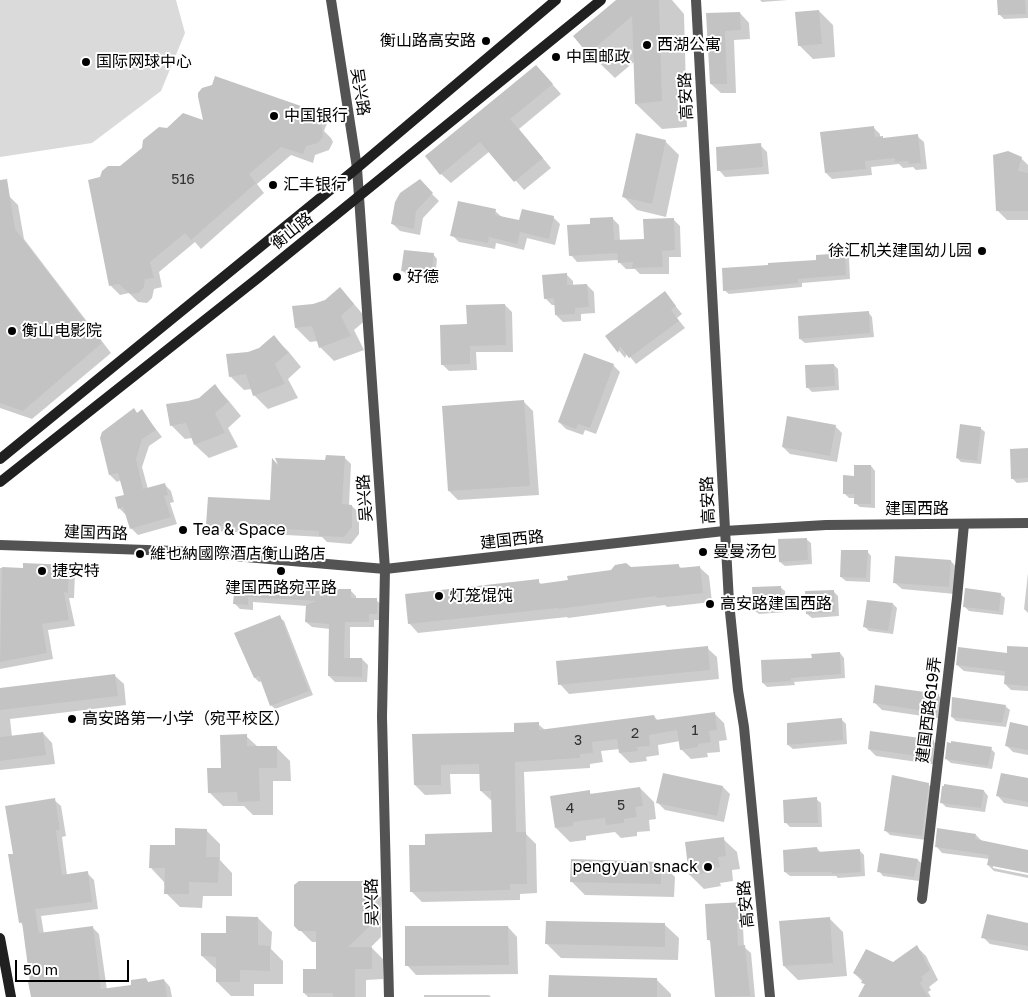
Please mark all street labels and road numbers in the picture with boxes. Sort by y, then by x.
street label: 吴兴路 [347,67,373,117]
street label: 高安路 [675,72,697,120]
street label: 衡山路 [267,208,317,254]
street label: 吴兴路 [354,473,376,523]
street label: 高安路 [697,476,719,524]
street label: 建国西路 [885,499,949,519]
street label: 建国西路 [64,522,128,544]
street label: 建国西路 [479,527,545,553]
street label: 建国西路619弄 [913,656,945,764]
street label: 吴兴路 [362,878,382,926]
street label: 高安路 [734,879,758,929]

